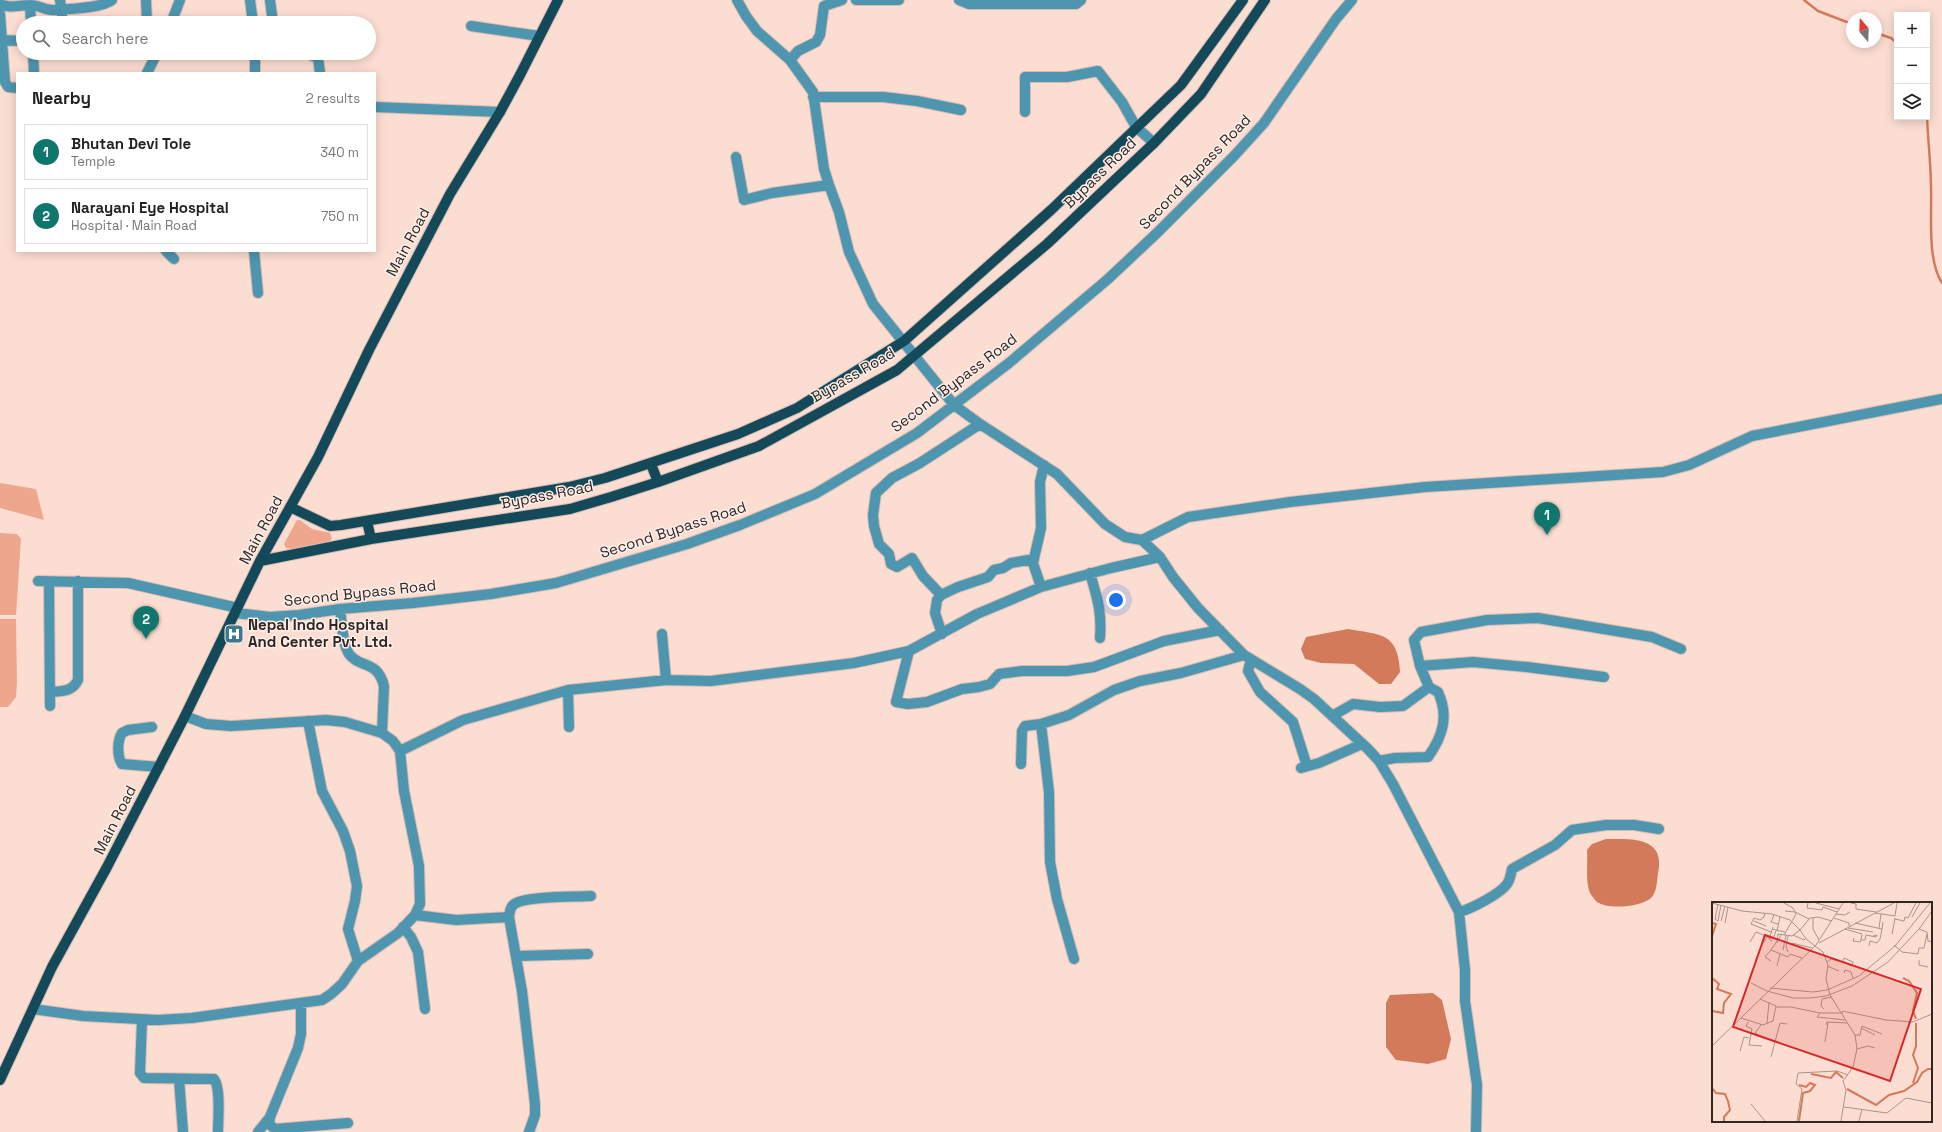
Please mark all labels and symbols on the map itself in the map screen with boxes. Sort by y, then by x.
north arrow [1846,12,1882,48]
street label: Second Bypass Road [1135,110,1255,233]
street label: Bypass Road [1059,133,1140,212]
street label: Main Road [382,204,434,279]
street label: Second Bypass Road [887,329,1020,436]
street label: Bypass Road [807,343,898,406]
street label: Bypass Road [499,476,595,513]
street label: Main Road [235,492,287,567]
street label: Second Bypass Road [597,497,748,562]
pin: 1 [1534,502,1560,535]
street label: Second Bypass Road [283,575,437,610]
your location [1106,590,1126,610]
pin: 2 [133,606,159,639]
place label: Nepal Indo Hospital And Center Pvt. Ltd. [248,615,392,651]
hospital icon: Nepal Indo Hospital And Center Pvt. Ltd. [223,623,245,645]
street label: Main Road [89,782,140,858]
inset map [1712,902,1932,1122]

